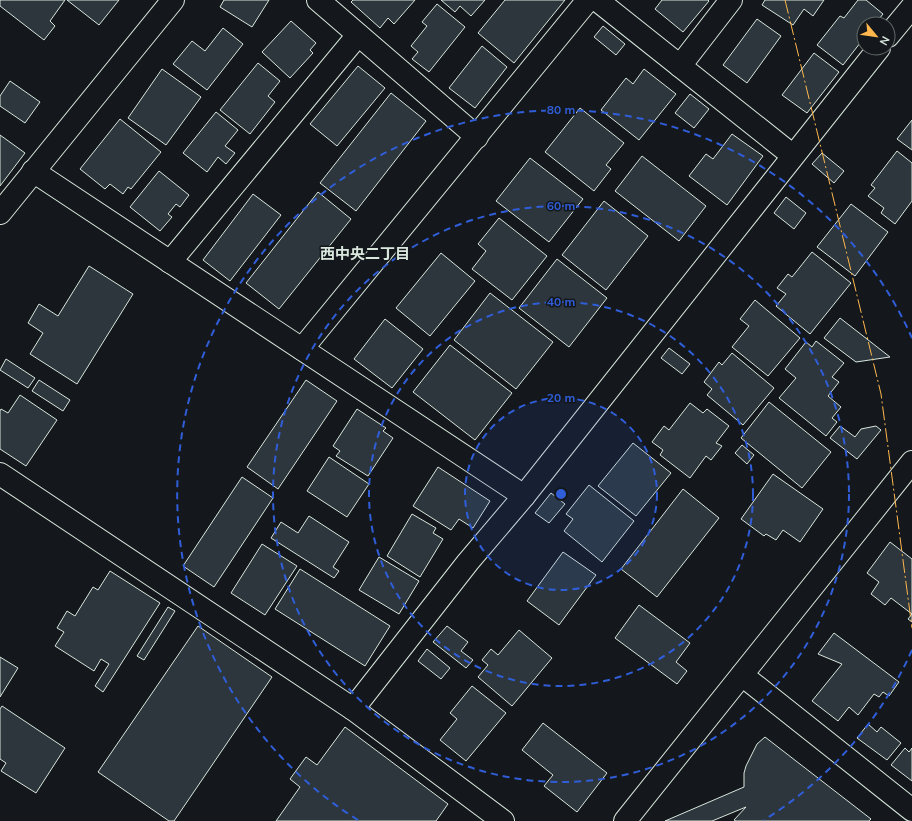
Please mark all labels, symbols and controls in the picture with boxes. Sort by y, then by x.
north arrow [856,16,896,56]
text: N [877,34,893,48]
text: 80 m [547,102,575,117]
text: 60 m [547,198,575,213]
district label: 西中央二丁目 [320,244,410,263]
text: 40 m [547,294,575,309]
text: 20 m [547,390,575,405]
centre of rings [554,487,568,501]

